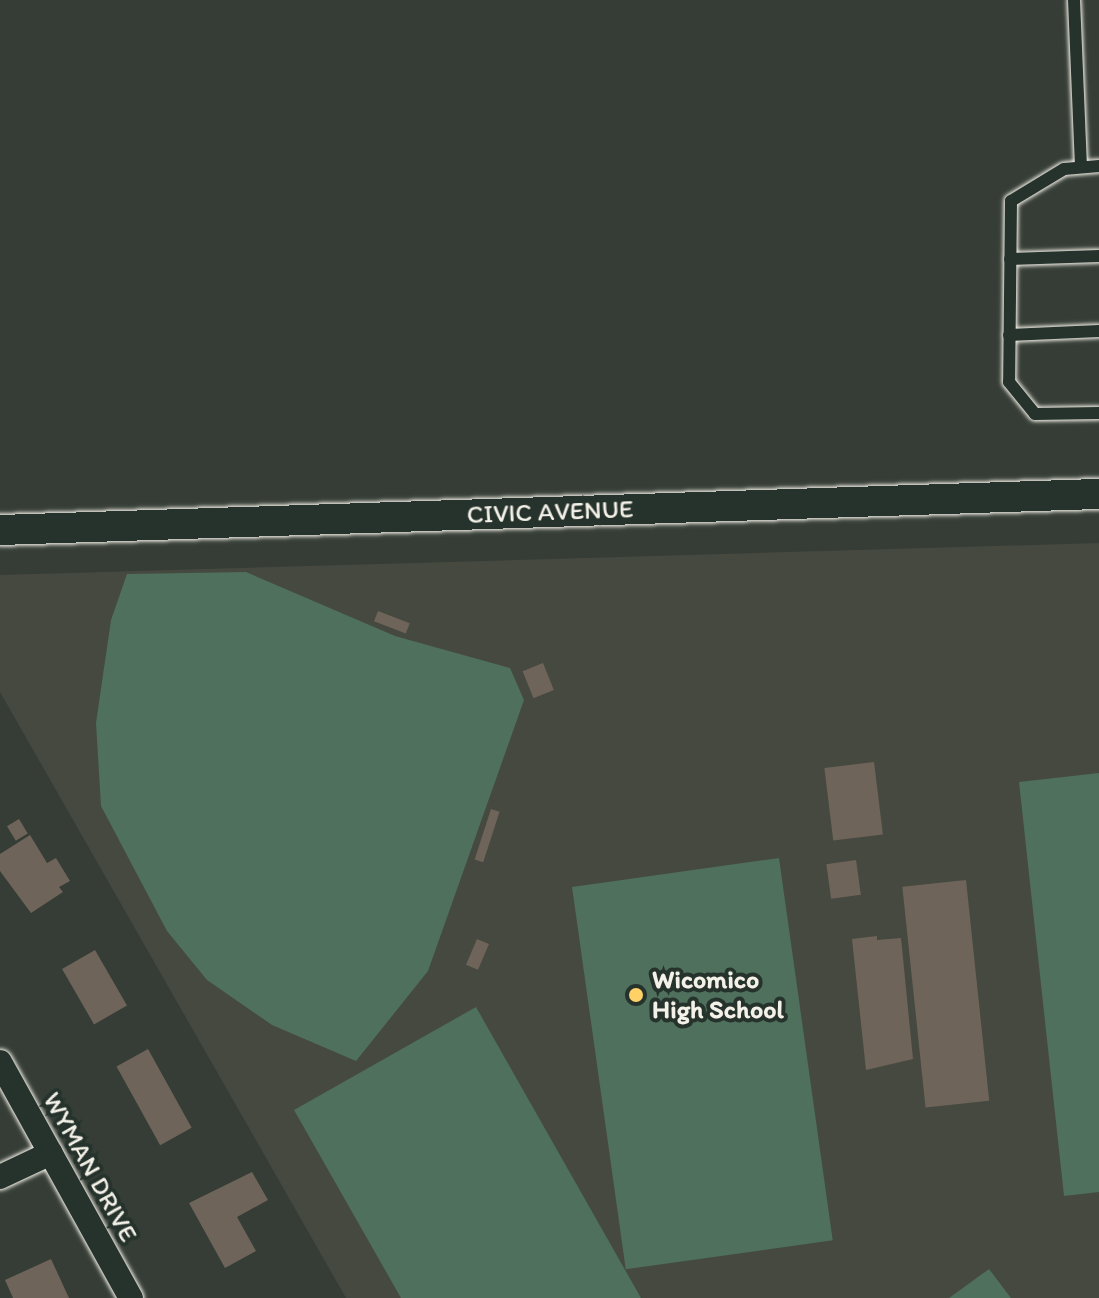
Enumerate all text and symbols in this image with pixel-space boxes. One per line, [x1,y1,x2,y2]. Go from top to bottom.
street label: CIVIC AVENUE [467,494,633,530]
place label: Wicomico High School [652,964,783,1026]
marker: Wicomico High School [627,986,645,1004]
street label: WYMAN DRIVE [35,1085,145,1249]

